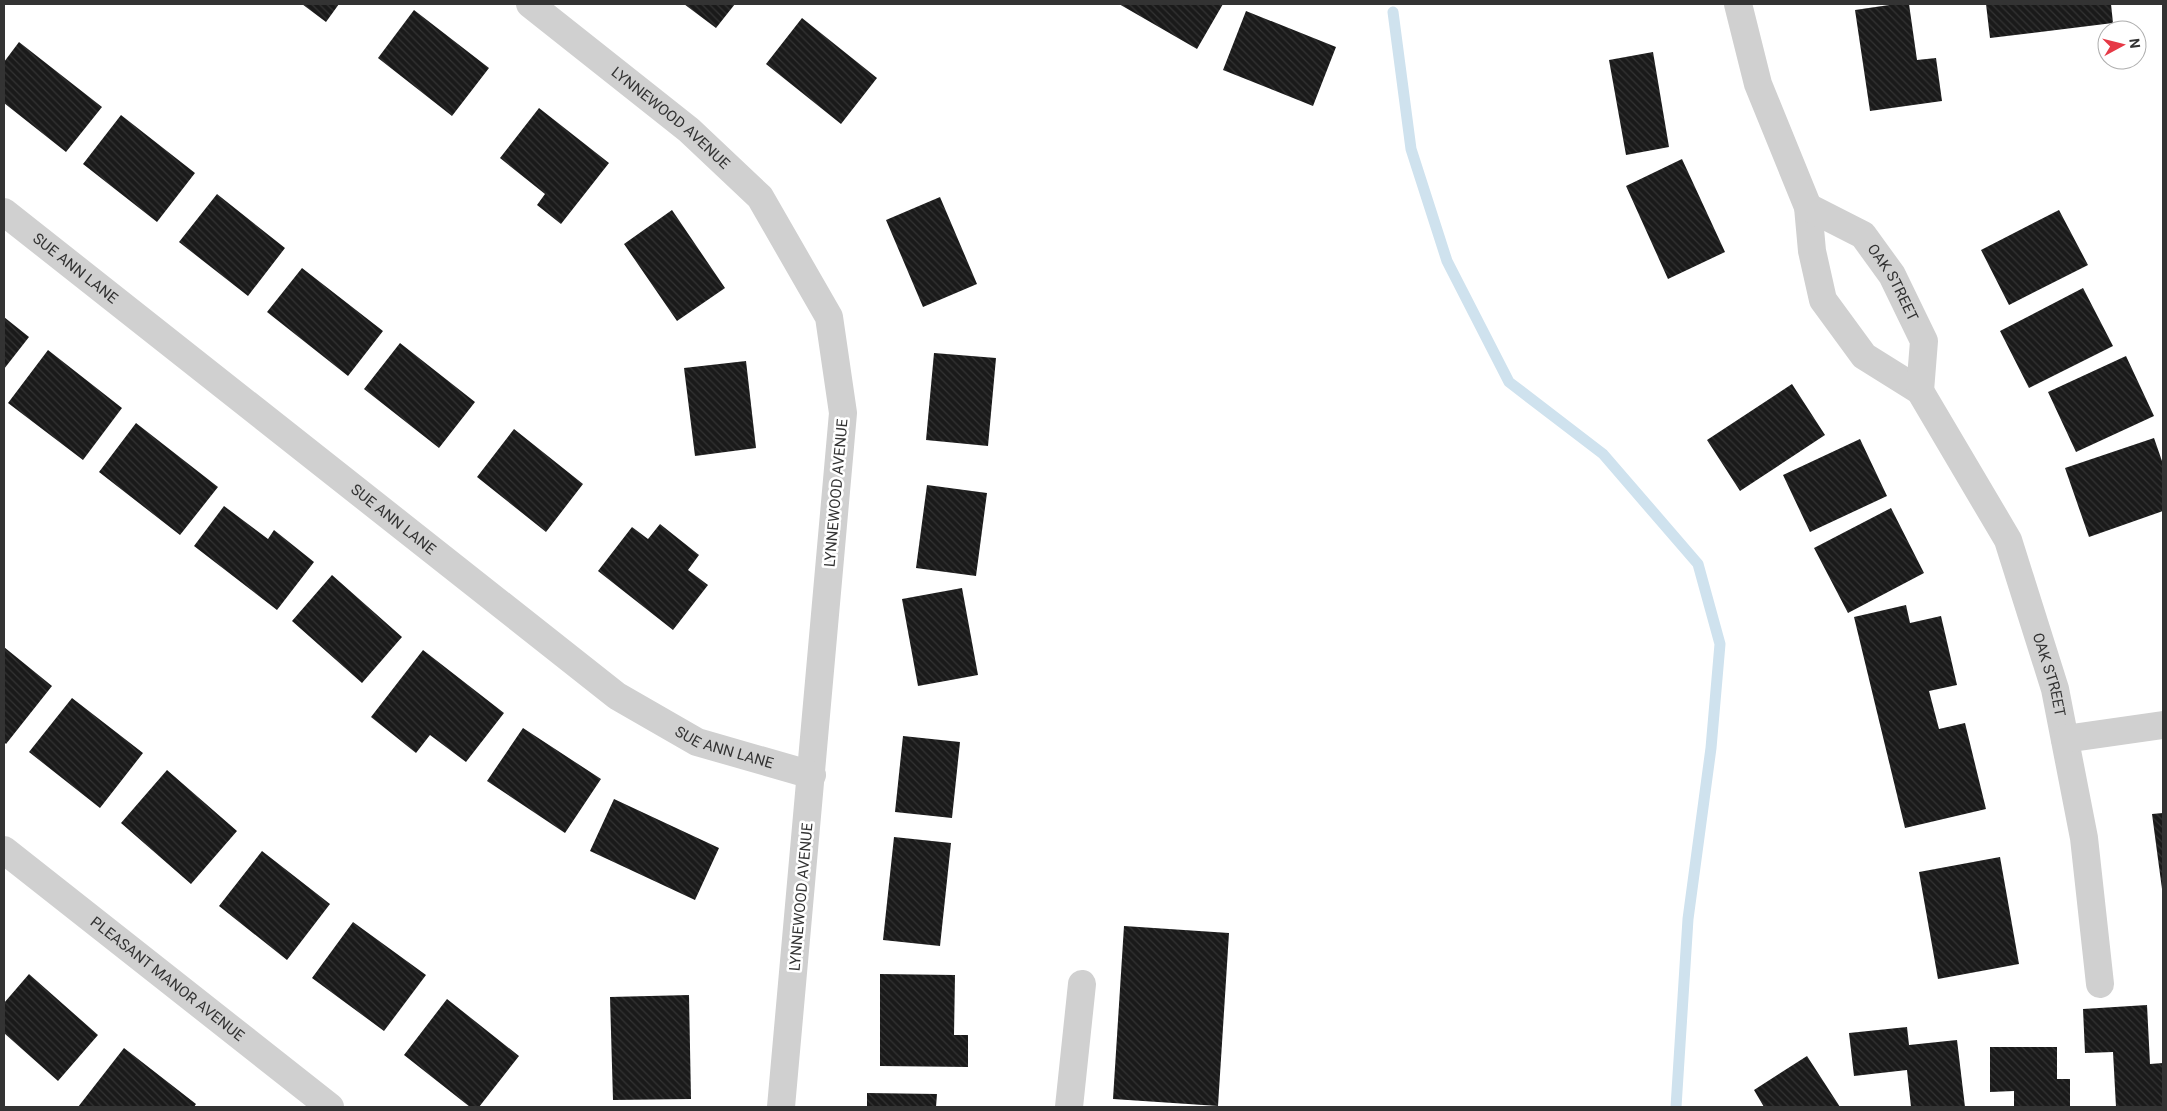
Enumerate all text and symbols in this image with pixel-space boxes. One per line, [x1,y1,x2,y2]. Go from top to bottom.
north arrow [2097,20,2147,70]
text: N [2126,38,2143,49]
street label: LYNNEWOOD AVENUE [608,63,734,173]
street label: SUE ANN LANE [29,229,122,308]
street label: OAK STREET [1863,240,1922,324]
street label: LYNNEWOOD AVENUE [821,418,851,568]
street label: SUE ANN LANE [347,480,440,559]
street label: OAK STREET [2029,630,2069,718]
street label: SUE ANN LANE [672,722,776,773]
street label: LYNNEWOOD AVENUE [786,822,816,972]
street label: PLEASANT MANOR AVENUE [87,913,248,1045]

